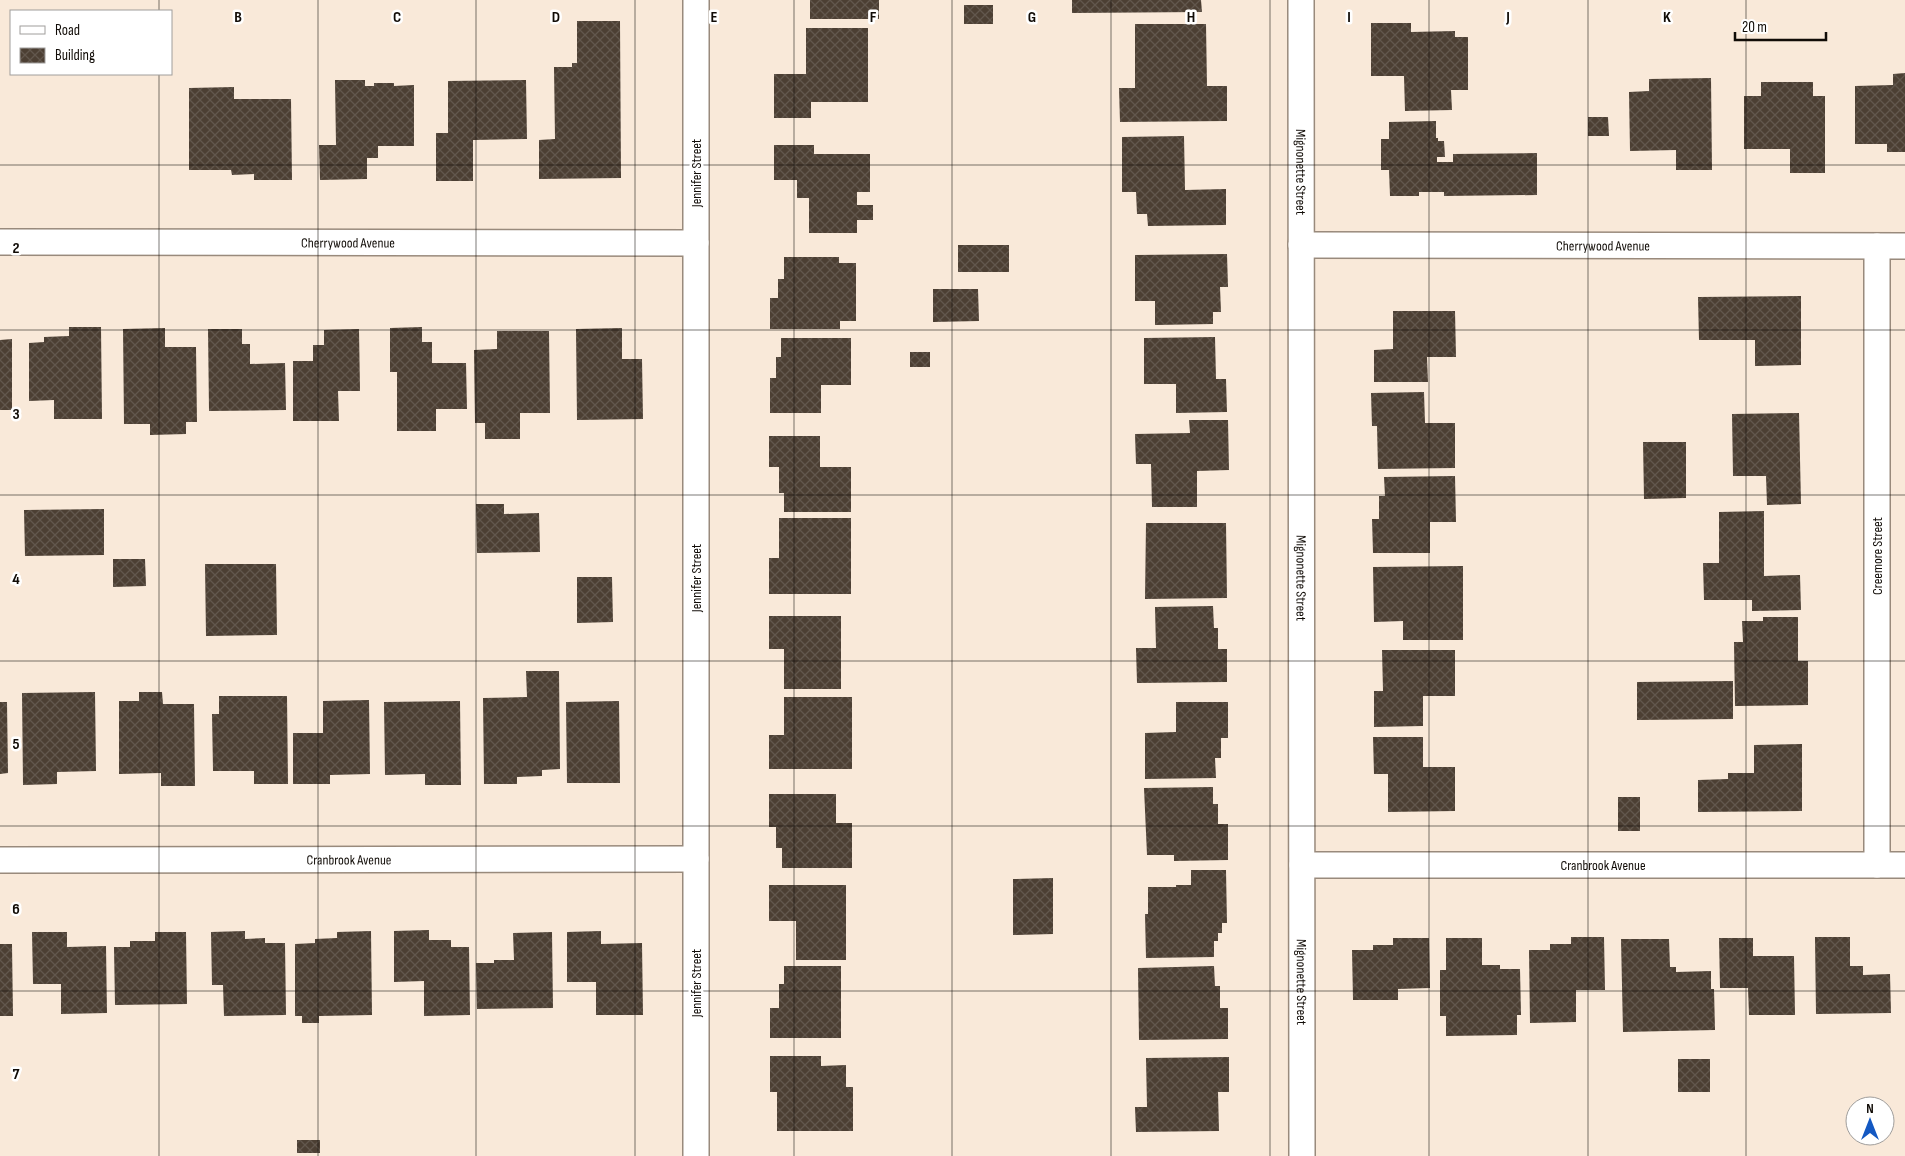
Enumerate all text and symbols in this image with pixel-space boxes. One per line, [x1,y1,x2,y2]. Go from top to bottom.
text: B [234,8,242,27]
text: C [393,8,401,27]
text: D [552,8,560,27]
text: E [711,8,718,27]
text: F [870,8,877,27]
text: G [1028,8,1036,27]
text: H [1187,8,1195,27]
text: I [1347,8,1351,27]
text: J [1505,8,1510,27]
text: K [1663,8,1671,27]
legend [10,10,172,75]
scale bar [1735,10,1826,42]
text: 20 m [1742,18,1767,37]
text: Road [55,21,80,40]
text: Building [55,46,95,65]
street label: Mignonette Street [1292,129,1309,215]
street label: Jennifer Street [688,139,705,208]
street label: Cherrywood Avenue [301,234,395,252]
street label: Cherrywood Avenue [1556,237,1650,255]
text: 2 [12,239,20,258]
text: 3 [12,405,20,424]
street label: Creemore Street [1869,517,1886,595]
street label: Mignonette Street [1292,535,1310,621]
street label: Jennifer Street [688,544,705,613]
text: 4 [12,570,20,589]
text: 5 [12,735,20,754]
street label: Cranbrook Avenue [306,851,392,869]
street label: Cranbrook Avenue [1560,857,1646,874]
text: 6 [12,900,20,919]
street label: Mignonette Street [1293,939,1310,1025]
street label: Jennifer Street [688,949,705,1018]
text: 7 [13,1065,20,1084]
north arrow [1845,1096,1895,1146]
text: N [1866,1100,1874,1117]

